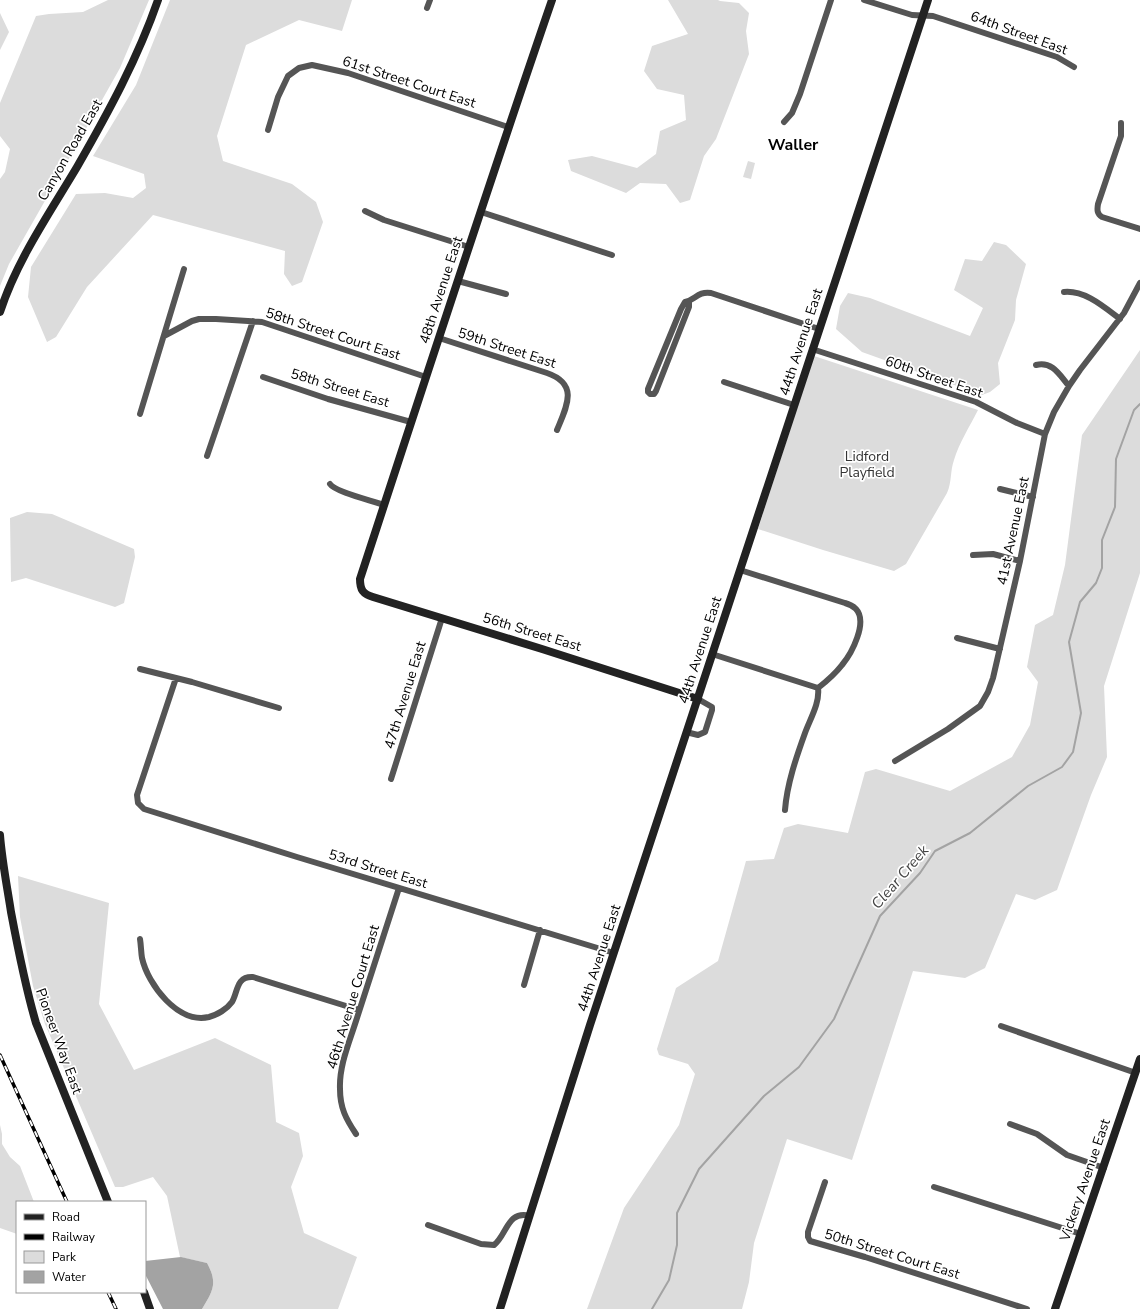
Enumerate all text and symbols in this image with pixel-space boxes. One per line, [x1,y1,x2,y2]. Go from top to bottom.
street label: 64th Street East [968,7,1070,59]
street label: 61st Street Court East [340,51,478,113]
street label: Canyon Road East [33,96,107,204]
district label: Waller [768,134,819,156]
street label: 48th Avenue East [415,234,467,346]
street label: 44th Avenue East [775,286,827,398]
street label: 58th Street Court East [263,303,403,365]
street label: 59th Street East [456,323,559,373]
street label: 60th Street East [883,351,985,403]
street label: 58th Street East [288,364,392,412]
park label: Lidford Playfield [839,447,895,482]
street label: 41st Avenue East [992,475,1034,587]
street label: 44th Avenue East [674,594,726,706]
street label: 56th Street East [480,608,584,656]
street label: 47th Avenue East [380,639,430,751]
water label: Clear Creek [867,840,934,913]
street label: 53rd Street East [326,845,430,893]
street label: 44th Avenue East [573,902,625,1014]
street label: 46th Avenue Court East [322,922,384,1071]
street label: Pioneer Way East [31,986,87,1097]
street label: Vickery Avenue East [1055,1116,1115,1245]
legend [16,1201,146,1293]
text: Road [52,1209,80,1225]
street label: 50th Street Court East [822,1224,962,1284]
text: Railway [52,1229,96,1245]
text: Park [52,1249,77,1265]
text: Water [52,1269,86,1285]

